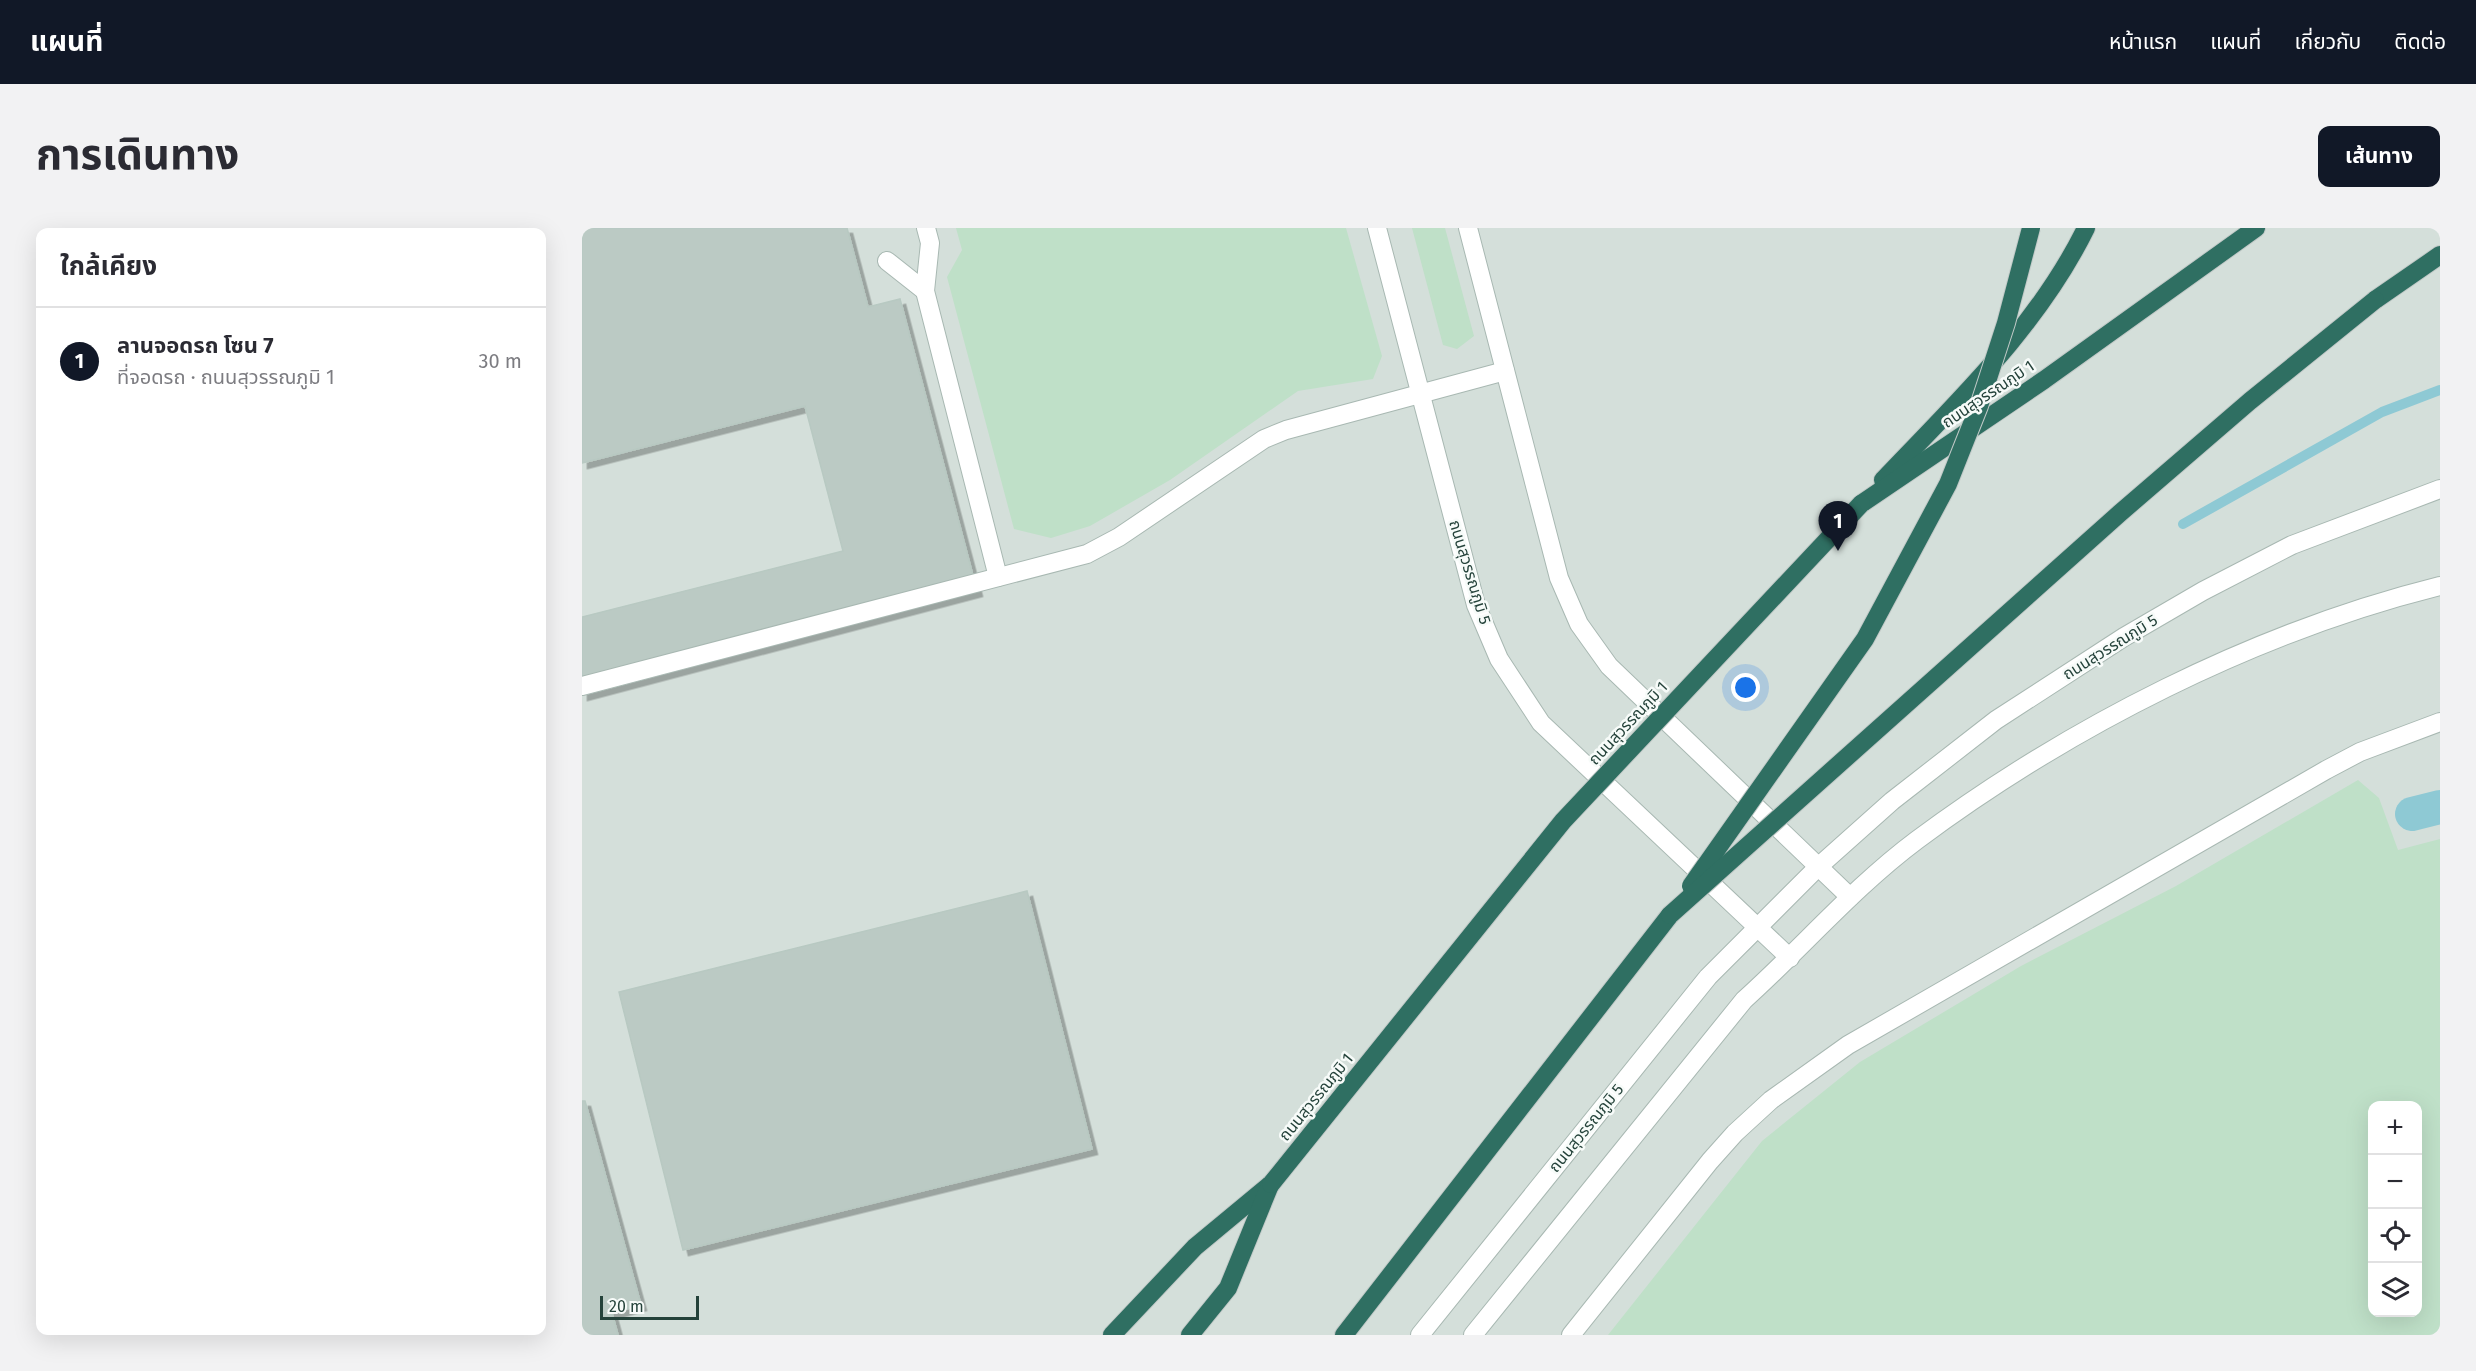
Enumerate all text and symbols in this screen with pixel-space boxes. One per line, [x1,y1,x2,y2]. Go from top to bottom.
text: แผนที่ [30,25,103,58]
text: หน้าแรก [2109,29,2177,55]
text: แผนที่ [2210,29,2261,55]
text: เกี่ยวกับ [2294,29,2361,55]
text: ติดต่อ [2394,29,2446,55]
button: เส้นทาง [2318,126,2440,187]
text: การเดินทาง [36,130,239,180]
text: ใกล้เคียง [60,251,157,282]
text: ลานจอดรถ โซน 7 [117,332,274,359]
text: 1 [75,349,84,373]
text: 30 m [478,349,522,373]
street label: ถนนสุวรรณภูมิ 1 [1938,356,2038,432]
text: ที่จอดรถ · ถนนสุวรรณภูมิ 1 [117,365,335,389]
pin: 1 [1818,502,1858,551]
street label: ถนนสุวรรณภูมิ 5 [1445,517,1495,627]
street label: ถนนสุวรรณภูมิ 5 [2059,610,2161,684]
your location [1731,673,1760,702]
street label: ถนนสุวรรณภูมิ 1 [1585,677,1671,769]
street label: ถนนสุวรรณภูมิ 1 [1275,1049,1357,1145]
street label: ถนนสุวรรณภูมิ 5 [1545,1080,1627,1176]
map controls [2368,1101,2422,1317]
button: + [2368,1101,2422,1155]
button: − [2368,1155,2422,1209]
button: locate [2368,1209,2422,1263]
button: layers [2368,1263,2422,1317]
scale bar [600,1293,699,1320]
text: 20 m [609,1297,644,1316]

